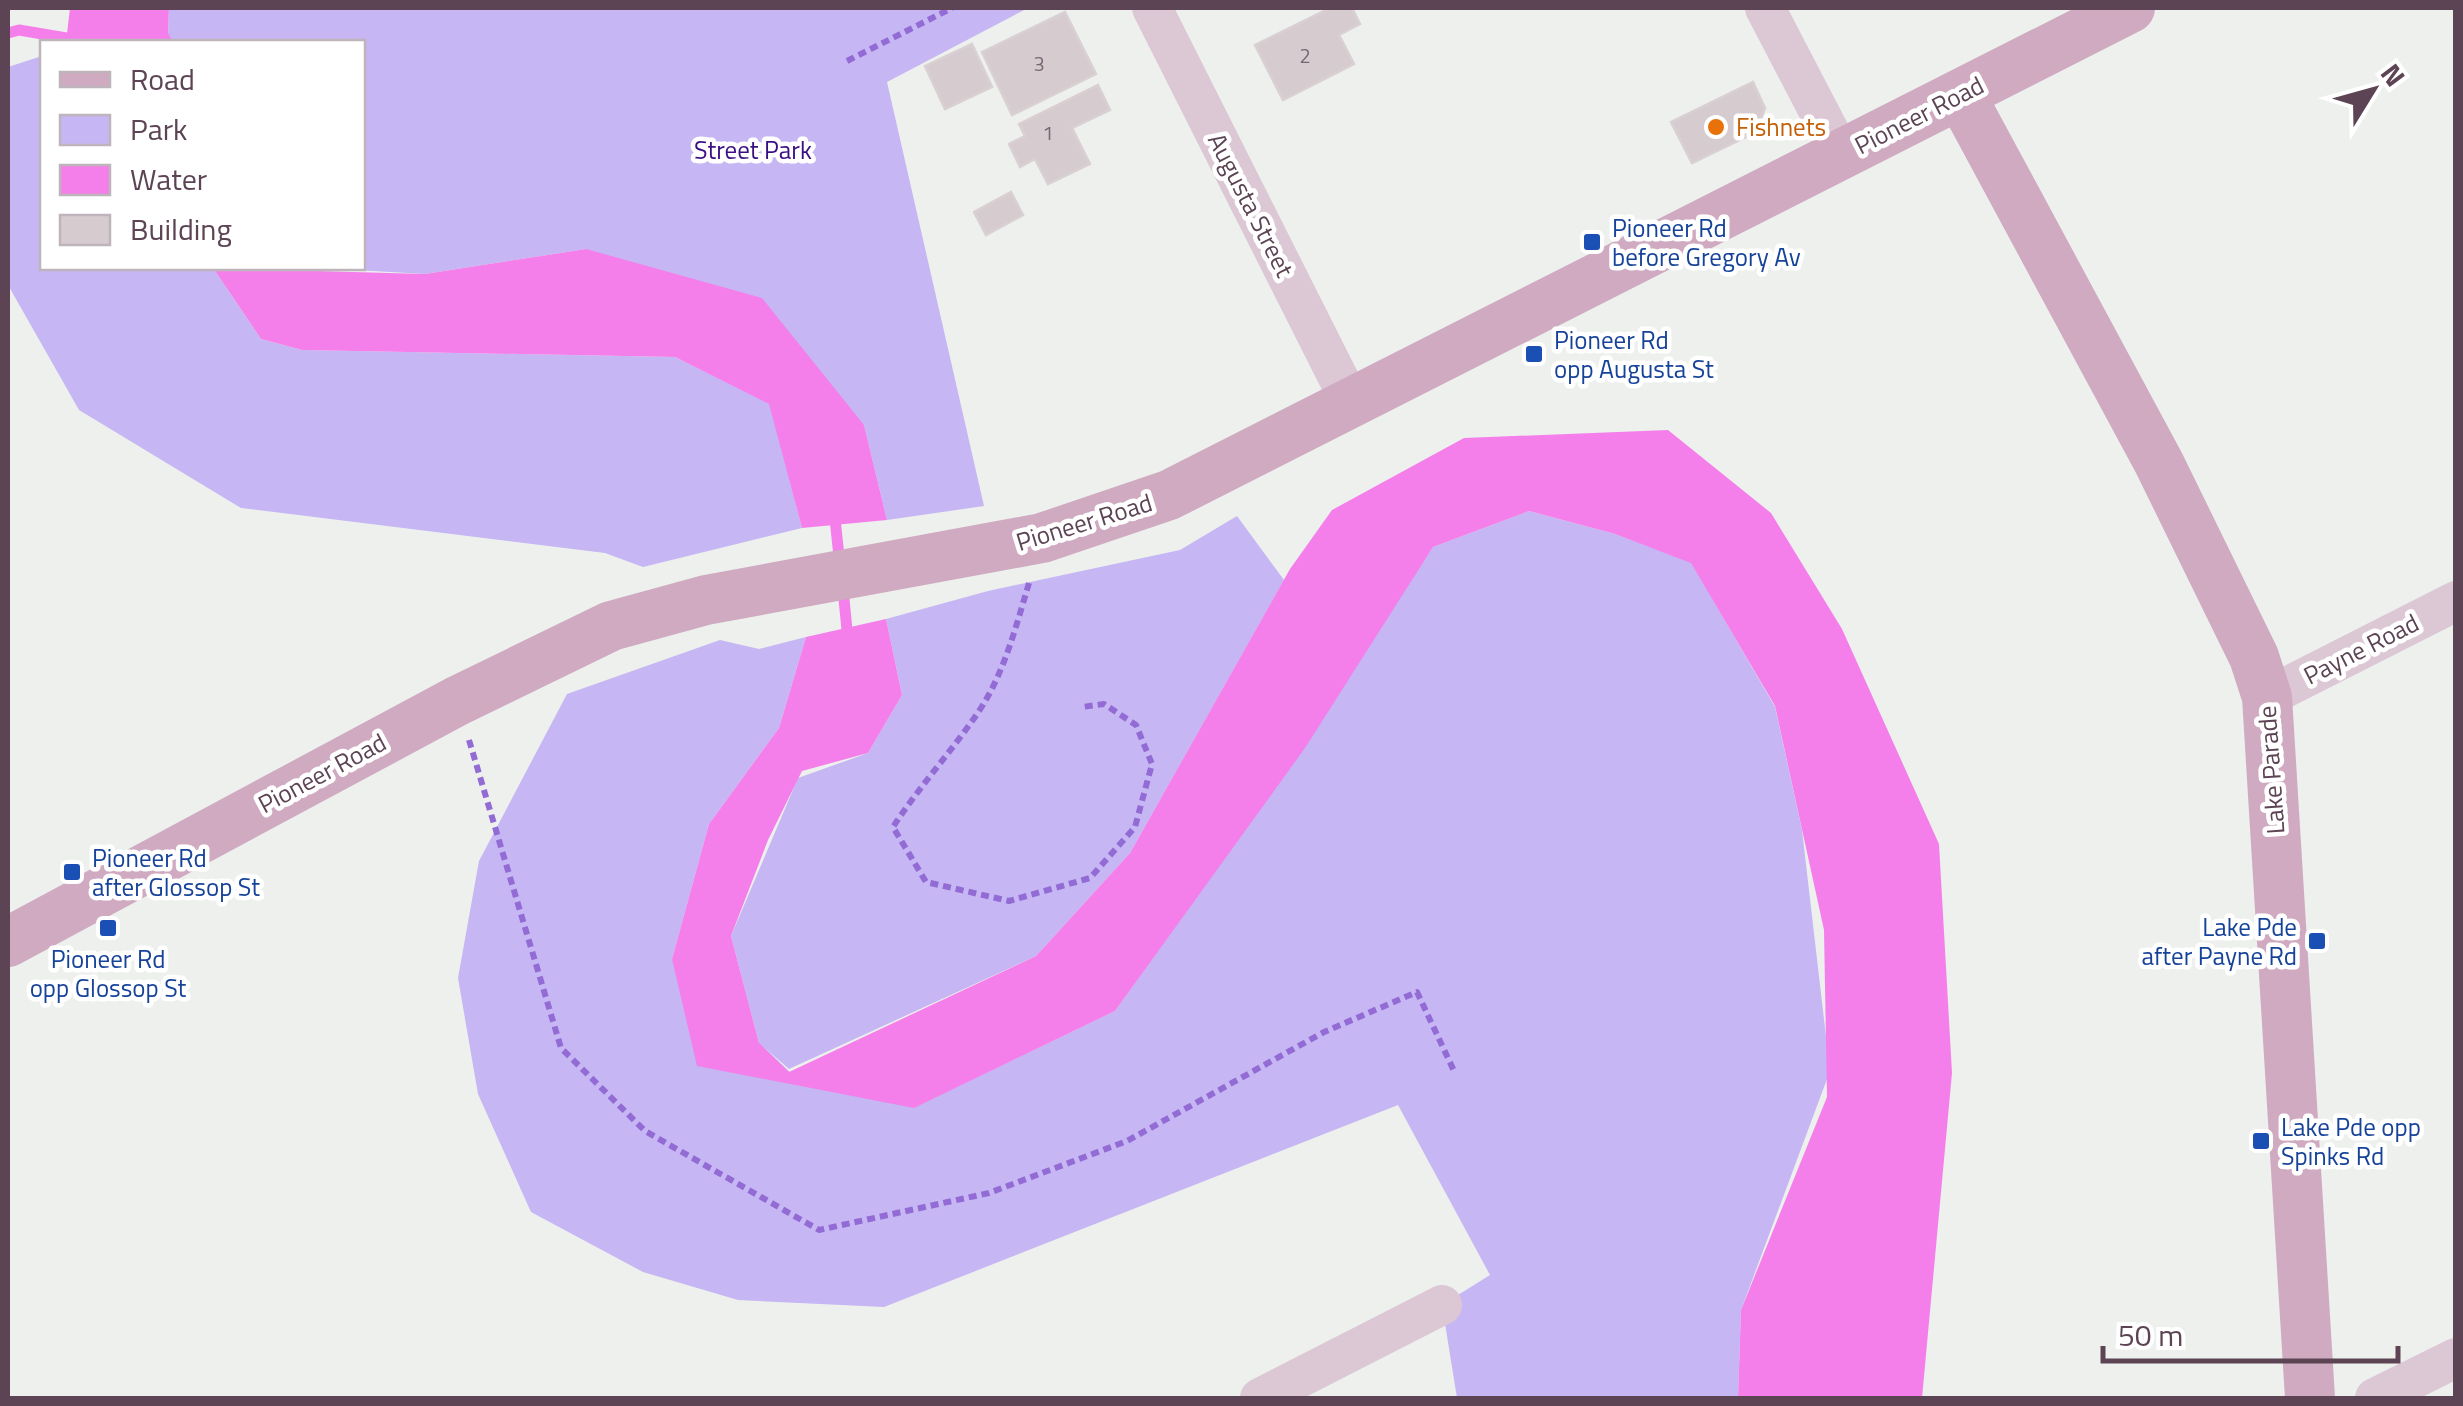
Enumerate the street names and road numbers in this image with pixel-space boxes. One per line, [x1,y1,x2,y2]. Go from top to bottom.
street label: Pioneer Road [1848,66,1990,164]
street label: Augusta Street [1198,126,1304,284]
street label: Pioneer Road [1011,483,1157,561]
street label: Payne Road [2297,604,2425,694]
street label: Lake Parade [2248,705,2294,835]
street label: Pioneer Road [251,723,393,823]

